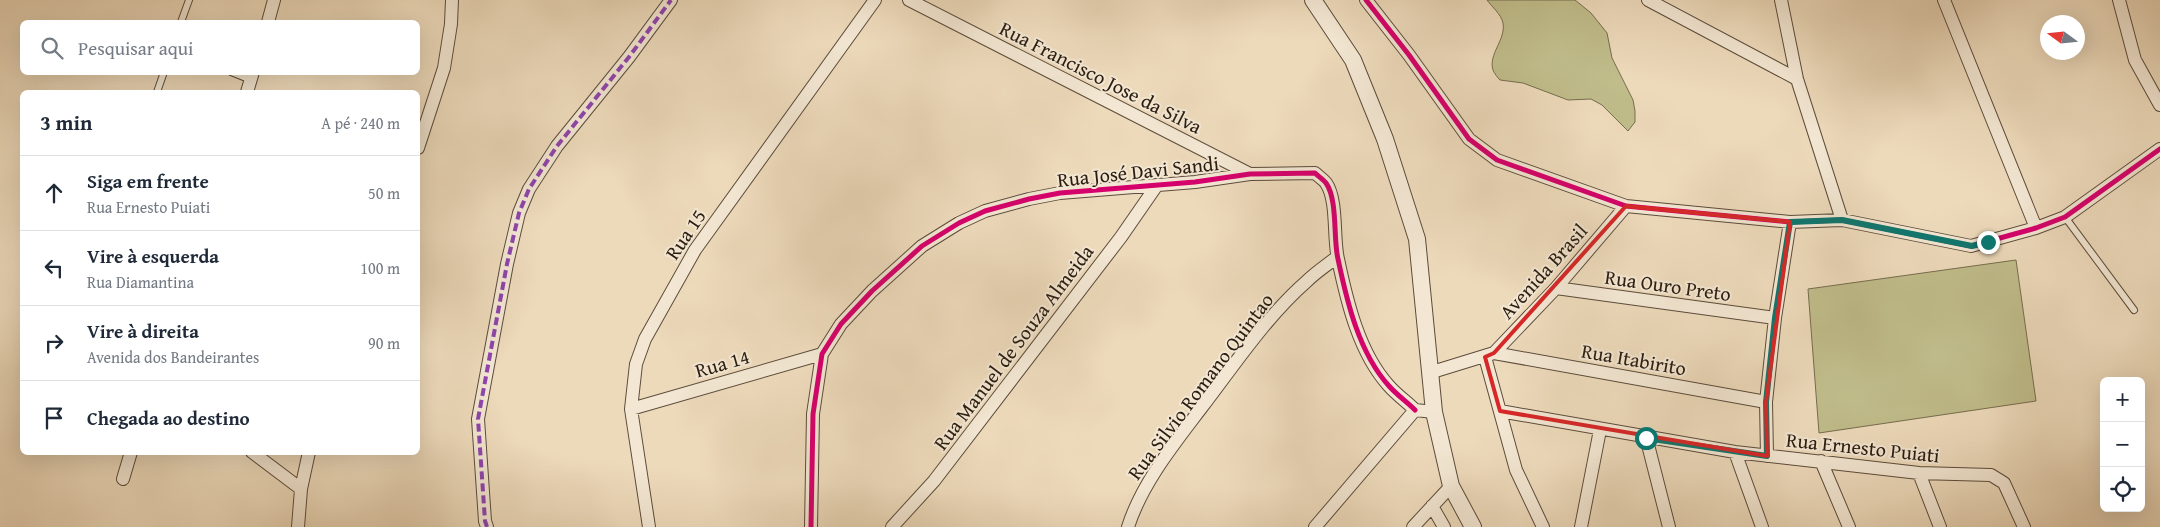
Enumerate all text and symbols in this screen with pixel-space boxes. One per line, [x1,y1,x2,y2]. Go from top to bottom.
street label: Rua Francisco Jose da Silva [995,13,1208,141]
north arrow [2040,15,2085,60]
search box [20,20,420,75]
icon: search [38,34,66,62]
text: Pesquisar aqui [78,34,193,62]
text: 3 min [40,107,92,138]
text: A pé · 240 m [321,111,400,135]
street label: Rua José Davi Sandi [1056,148,1221,194]
text: Siga em frente [87,167,209,195]
icon: ahead [40,179,68,207]
text: 50 m [368,181,400,205]
text: Rua Ernesto Puiati [87,195,210,219]
street label: Rua 15 [657,203,713,265]
street label: Avenida Brasil [1492,217,1594,325]
route end [1977,231,2000,254]
street label: Rua Manuel de Souza Almeida [926,238,1100,456]
text: Vire à esquerda [87,242,219,270]
icon: left [40,254,68,282]
text: 100 m [360,256,400,280]
street label: Rua Ouro Preto [1603,262,1733,308]
text: Rua Diamantina [87,270,194,294]
street label: Rua Silvio Romano Quintao [1120,287,1280,485]
text: Vire à direita [87,317,199,345]
icon: right [40,329,68,357]
text: 90 m [368,331,400,355]
street label: Rua Itabirito [1579,336,1689,382]
street label: Rua 14 [691,341,753,385]
text: Avenida dos Bandeirantes [87,345,259,369]
map controls [2100,377,2145,512]
button: + [2100,377,2145,422]
icon: arrive [40,404,68,432]
text: Chegada ao destino [87,404,250,432]
button: − [2100,422,2145,467]
street label: Rua Ernesto Puiati [1785,425,1942,470]
route start [1635,427,1658,450]
button: locate [2100,467,2145,512]

